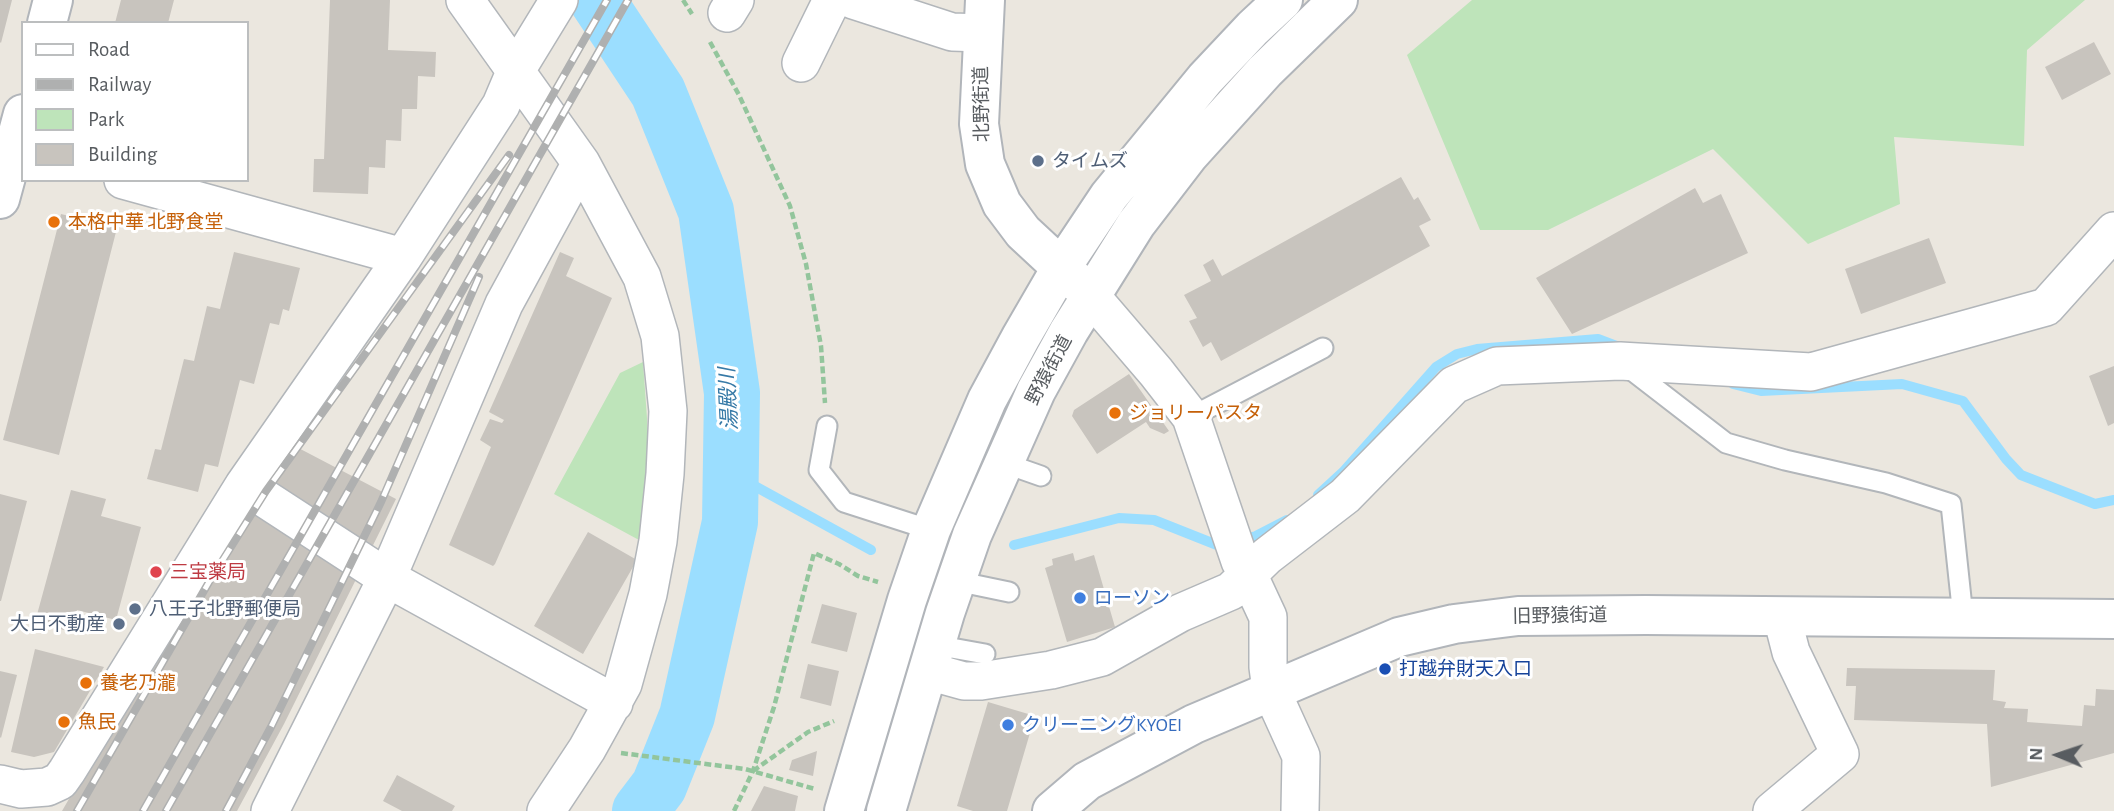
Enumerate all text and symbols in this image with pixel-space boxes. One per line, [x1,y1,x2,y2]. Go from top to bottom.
legend [21,21,248,182]
text: Road [88,39,130,60]
street label: 北野街道 [970,66,994,142]
text: Railway [88,74,151,95]
text: Park [88,109,124,130]
text: Building [88,144,157,165]
place label: タイムズ [1052,150,1128,172]
marker: タイムズ [1030,153,1046,169]
place label: 本格中華 北野食堂 [68,211,223,233]
marker: 本格中華 北野食堂 [46,214,62,230]
street label: 野猿街道 [1021,331,1077,409]
water label: 湯殿川 [715,367,743,431]
place label: ジョリーパスタ [1129,402,1262,424]
marker: ジョリーパスタ [1107,405,1123,421]
place label: 三宝薬局 [170,561,246,583]
marker: 三宝薬局 [148,564,164,580]
place label: ローソン [1094,587,1170,609]
marker: ローソン [1072,590,1088,606]
place label: 八王子北野郵便局 [149,598,301,620]
marker: 八王子北野郵便局 [127,601,143,617]
street label: 旧野猿街道 [1512,604,1608,628]
place label: 大日不動産 [10,613,105,635]
marker: 大日不動産 [111,616,127,632]
place label: 打越弁財天入口 [1399,658,1532,680]
marker: 打越弁財天入口 [1377,661,1393,677]
place label: 養老乃瀧 [100,672,176,694]
marker: 養老乃瀧 [78,675,94,691]
place label: 魚民 [78,711,116,733]
marker: 魚民 [56,714,72,730]
place label: クリーニングKYOEI [1022,714,1182,736]
marker: クリーニングKYOEI [1000,717,1016,733]
north arrow [2023,720,2093,790]
text: N [2027,747,2046,761]

